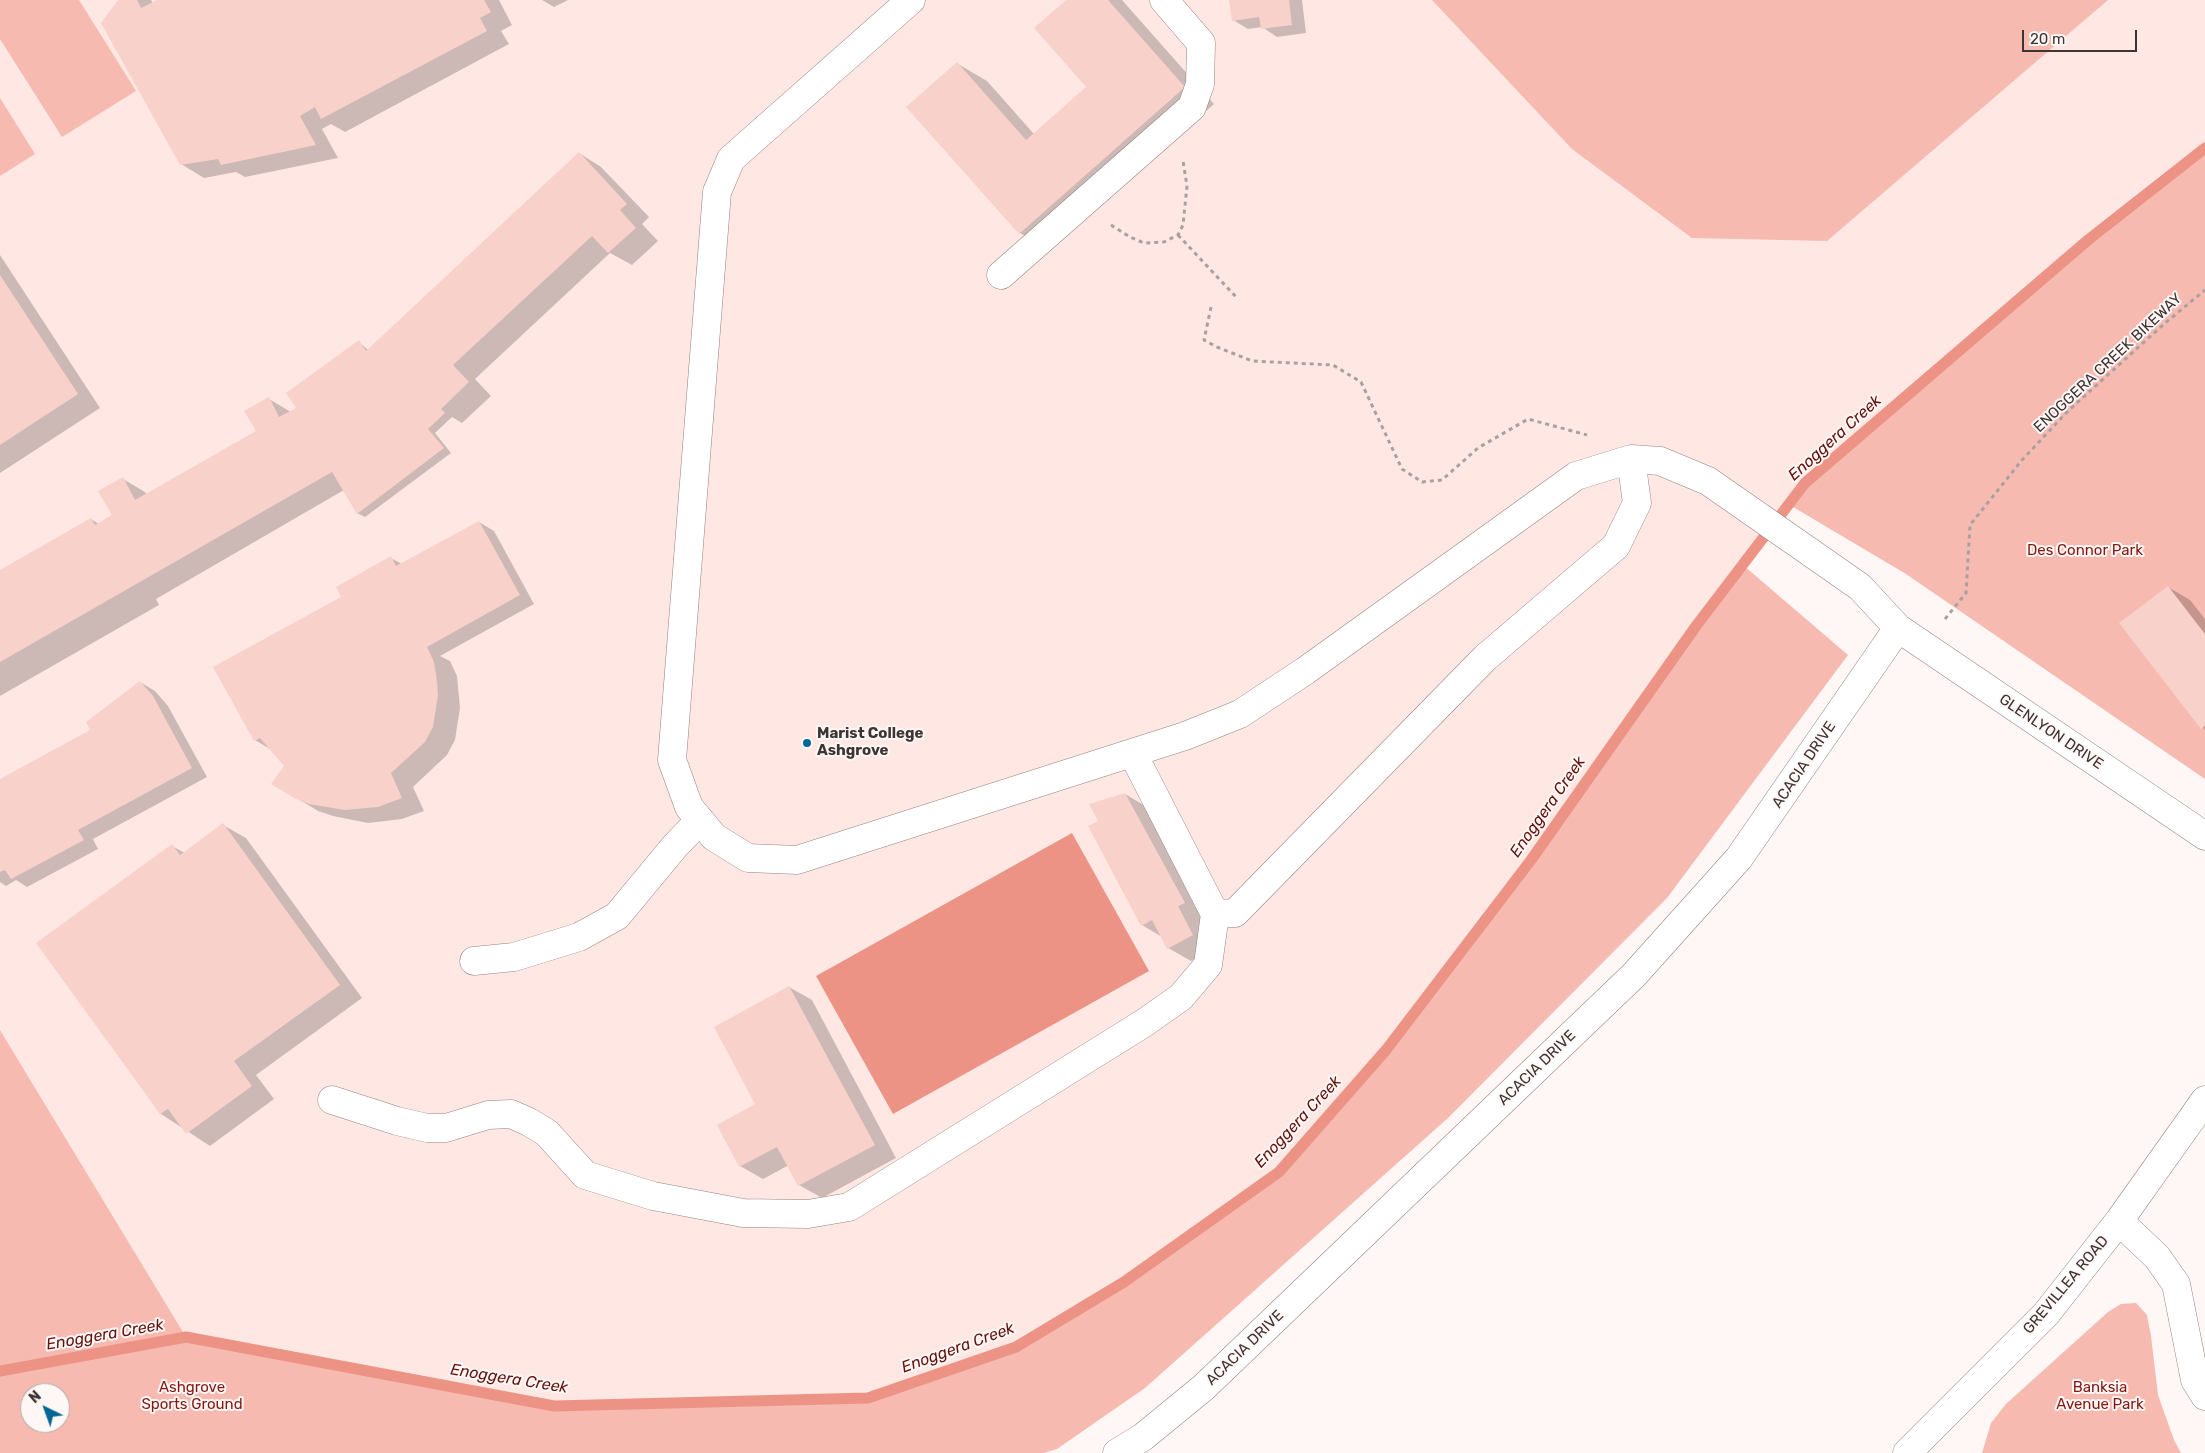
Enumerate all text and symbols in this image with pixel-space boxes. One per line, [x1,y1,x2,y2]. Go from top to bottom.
scale bar [2025,20,2140,52]
text: 20 m [2030,30,2065,48]
street label: ENOGGERA CREEK BIKEWAY [2030,290,2186,436]
water label: Enoggera Creek [1784,391,1886,485]
park label: Des Connor Park [2027,542,2143,560]
street label: GLENLYON DRIVE [1996,691,2106,773]
street label: ACACIA DRIVE [1768,718,1840,812]
place label: Marist College Ashgrove [817,725,923,760]
marker: Marist College Ashgrove [801,737,813,749]
water label: Enoggera Creek [1506,753,1590,861]
street label: ACACIA DRIVE [1495,1027,1579,1109]
water label: Enoggera Creek [1250,1072,1346,1172]
street label: GREVILLEA ROAD [2020,1232,2112,1338]
street label: ACACIA DRIVE [1203,1307,1287,1389]
water label: Enoggera Creek [45,1315,165,1355]
water label: Enoggera Creek [899,1319,1017,1377]
water label: Enoggera Creek [449,1360,569,1398]
park label: Ashgrove Sports Ground [141,1379,243,1414]
park label: Banksia Avenue Park [2056,1379,2144,1414]
north arrow [20,1383,70,1433]
text: N [26,1388,45,1407]

